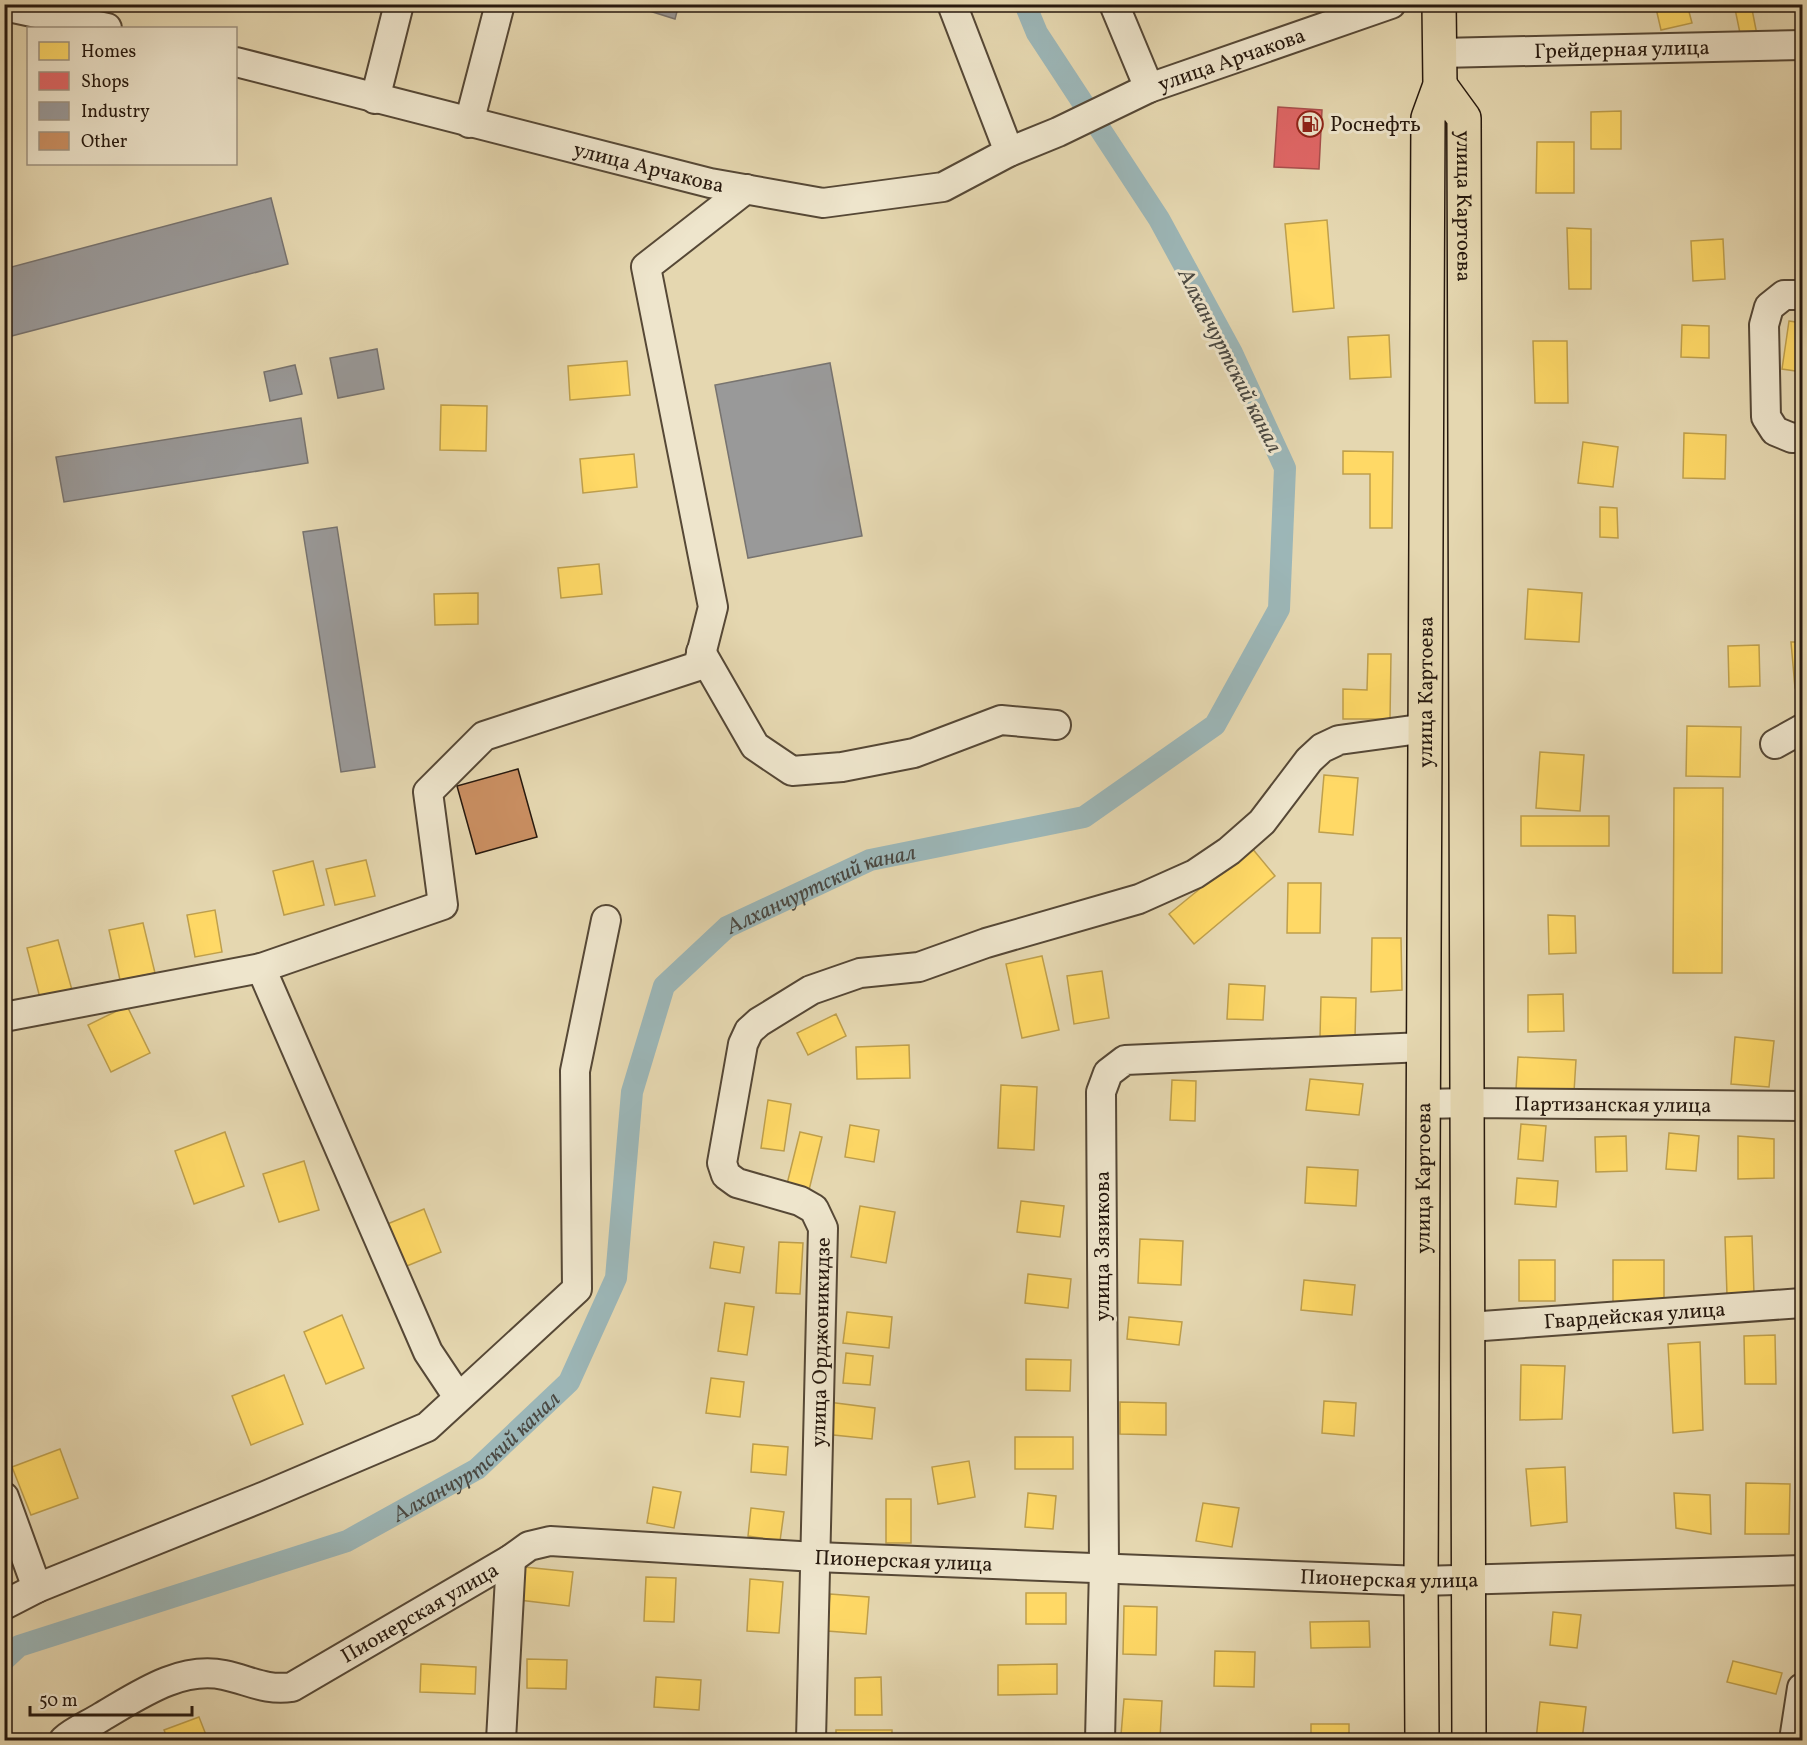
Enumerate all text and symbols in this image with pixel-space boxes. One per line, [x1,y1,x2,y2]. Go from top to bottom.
street label: улица Арчакова [1154,22,1310,100]
legend [27,27,237,165]
street label: Грейдерная улица [1534,34,1710,67]
text: Homes [81,40,136,65]
text: Shops [81,70,129,95]
text: Industry [81,100,150,125]
fuel station icon: Роснефть [1295,109,1325,139]
place label: Роснефть [1330,111,1421,140]
text: Other [81,130,128,155]
street label: улица Картоева [1448,130,1478,282]
street label: улица Арчакова [570,136,726,201]
water label: Алханчуртский канал [1168,263,1289,459]
street label: улица Картоева [1412,616,1442,768]
water label: Алханчуртский канал [721,838,919,944]
street label: Партизанская улица [1514,1090,1712,1121]
street label: улица Картоева [1410,1102,1439,1254]
street label: улица Зязикова [1089,1171,1118,1321]
street label: улица Орджоникидзе [805,1237,839,1448]
street label: Гвардейская улица [1543,1296,1727,1338]
water label: Алханчуртский канал [386,1385,568,1531]
street label: Пионерская улица [814,1544,993,1580]
street label: Пионерская улица [336,1556,505,1671]
street label: Пионерская улица [1299,1563,1479,1597]
scale bar [30,1679,192,1717]
text: 50 m [39,1689,78,1714]

